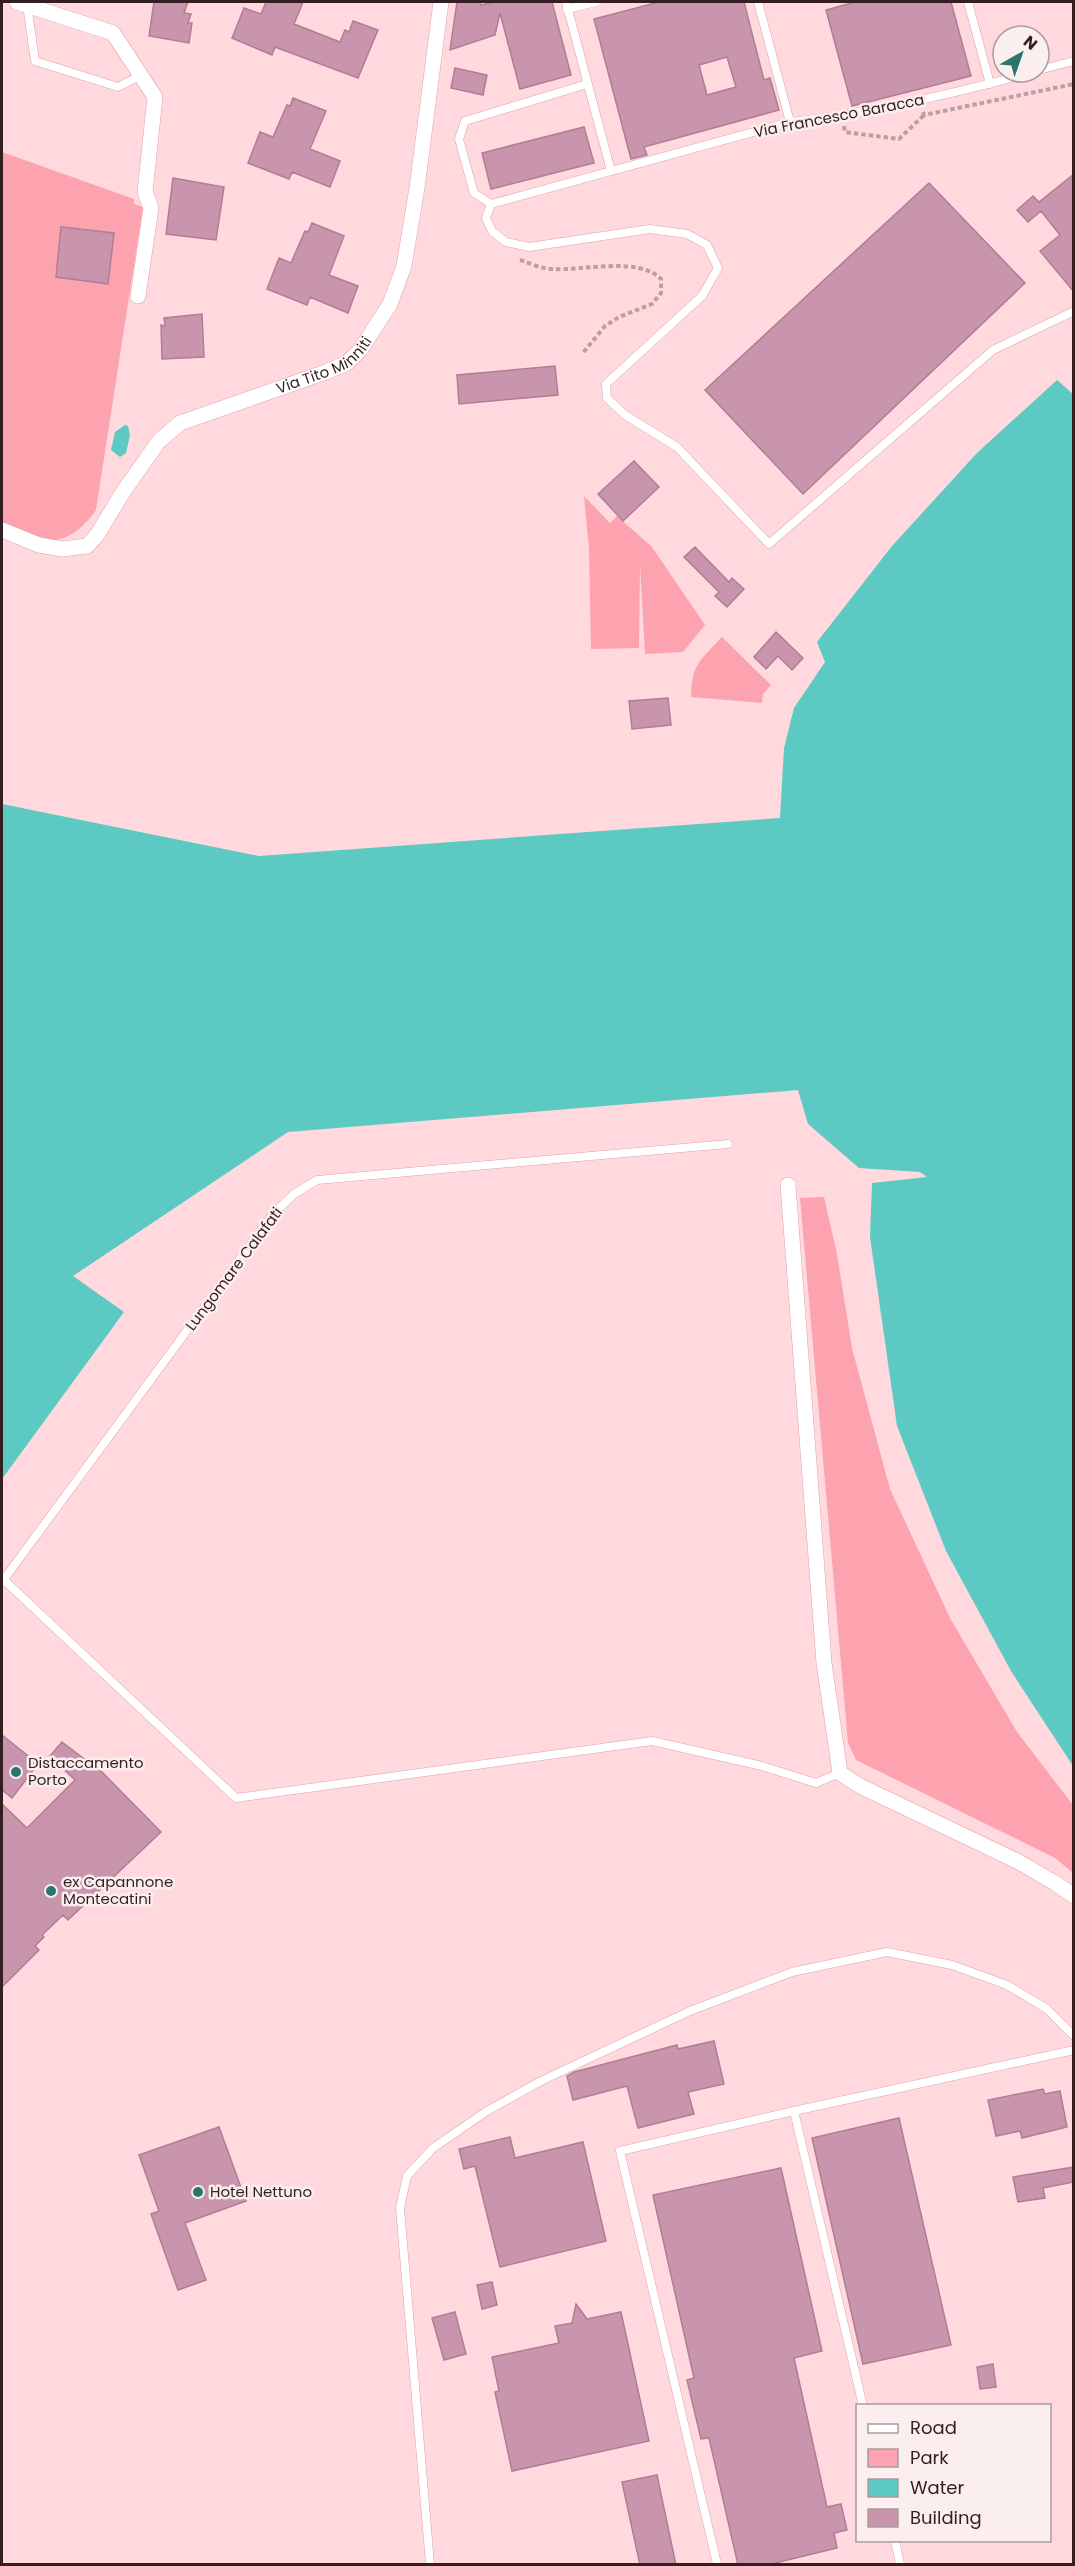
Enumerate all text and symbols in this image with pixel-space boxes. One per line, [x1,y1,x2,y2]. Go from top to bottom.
north arrow [991,24,1051,84]
text: N [1018,30,1042,56]
street label: Via Francesco Baracca [752,89,926,142]
street label: Via Tito Minniti [273,332,376,399]
street label: Lungomare Calafati [180,1203,287,1335]
place label: Distaccamento Porto [28,1752,144,1790]
marker: Distaccamento Porto [9,1765,23,1779]
place label: ex Capannone Montecatini [63,1871,173,1909]
marker: ex Capannone Montecatini [44,1884,58,1898]
place label: Hotel Nettuno [210,2181,312,2202]
marker: Hotel Nettuno [191,2185,205,2199]
legend [856,2404,1051,2542]
text: Road [910,2415,957,2440]
text: Park [910,2445,949,2470]
text: Water [910,2475,964,2500]
text: Building [910,2505,982,2530]

